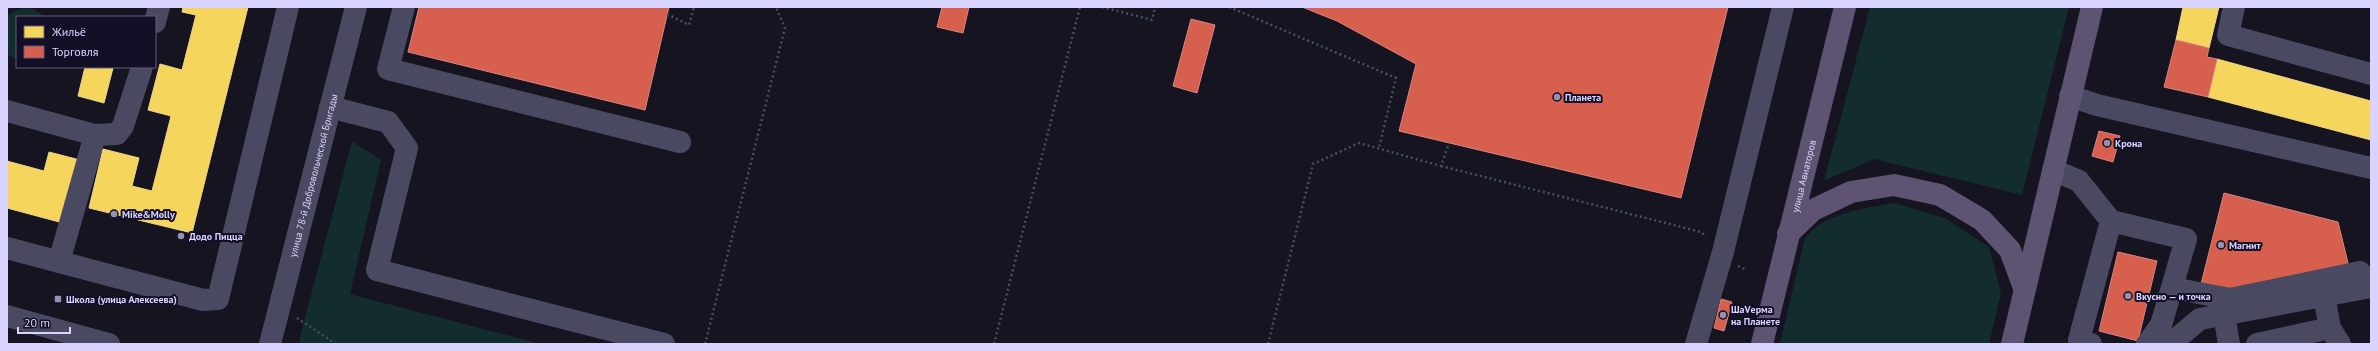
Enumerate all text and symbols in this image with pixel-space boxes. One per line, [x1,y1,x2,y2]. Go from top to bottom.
legend [16,16,156,68]
text: Жильё [51,24,86,39]
text: Торговля [52,44,98,59]
place label: Планета [1565,91,1601,104]
street label: улица 78-й Добровольческой Бригады [286,92,340,258]
marker: Планета [1552,92,1562,102]
place label: Крона [2115,137,2142,150]
street label: улица Авиаторов [1788,138,1819,214]
marker: Крона [2102,138,2112,148]
place label: Mike&Molly [122,208,175,221]
marker: Mike&Molly [109,209,119,219]
place label: Додо Пицца [189,230,243,243]
marker: Додо Пицца [176,231,186,241]
place label: Магнит [2229,239,2262,252]
marker: Магнит [2216,240,2226,250]
place label: Вкусно — и точка [2136,290,2211,303]
marker: Вкусно — и точка [2123,291,2133,301]
place label: Школа (улица Алексеева) [66,293,177,306]
marker: Школа (улица Алексеева) [53,294,63,304]
place label: ШаVерма на Планете [1731,303,1780,328]
scale bar [18,309,70,335]
marker: ШаVерма на Планете [1718,310,1728,320]
text: 20 m [24,315,50,330]

